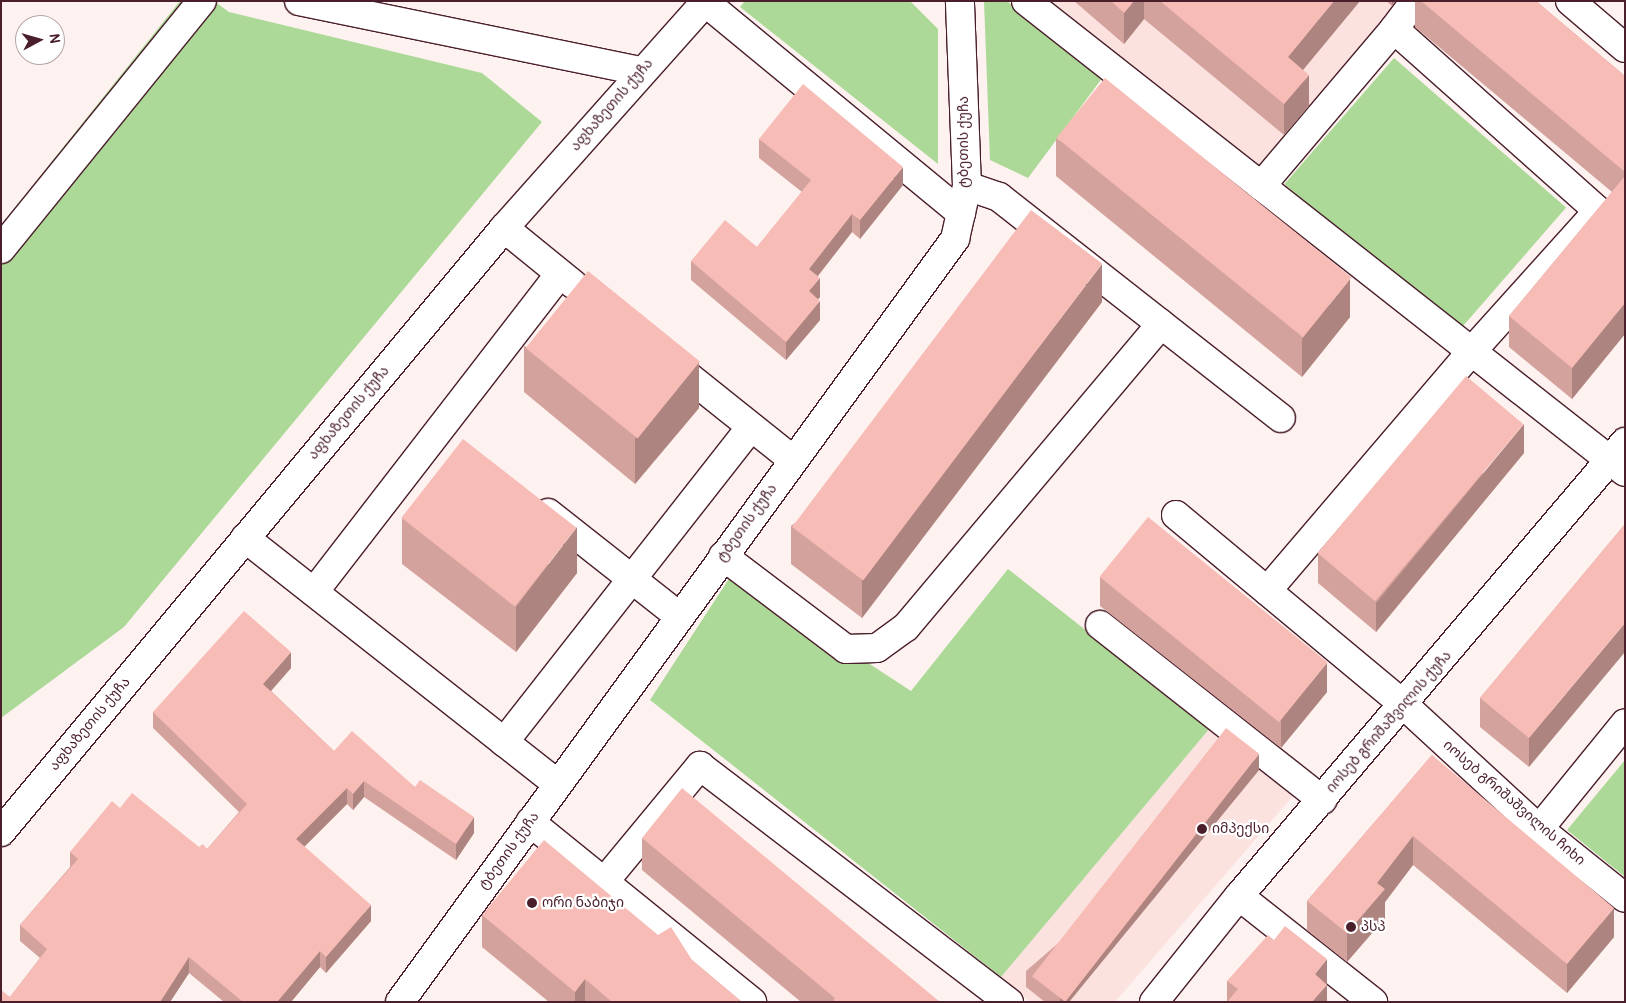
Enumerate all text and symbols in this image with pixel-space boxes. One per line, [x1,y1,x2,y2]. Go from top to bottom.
north arrow [15,15,65,65]
text: N [45,33,63,44]
street label: აფხაზეთის ქუჩა [567,55,657,155]
street label: ტბეთის ქუჩა [956,96,972,188]
street label: აფხაზეთის ქუჩა [305,363,393,463]
street label: ტბეთის ქუჩა [713,481,781,565]
street label: იოსებ გრიშაშვილის ქუჩა [1323,648,1455,796]
street label: აფხაზეთის ქუჩა [46,674,134,774]
street label: იოსებ გრიშაშვილის ჩიხი [1440,737,1588,869]
street label: ტბეთის ქუჩა [475,809,543,893]
place label: იმპექსი [1212,821,1269,837]
marker: იმპექსი [1196,823,1208,835]
place label: ორი ნაბიჯი [542,895,624,911]
marker: ორი ნაბიჯი [526,897,538,909]
place label: პსპ [1361,919,1386,935]
marker: პსპ [1345,921,1357,933]

